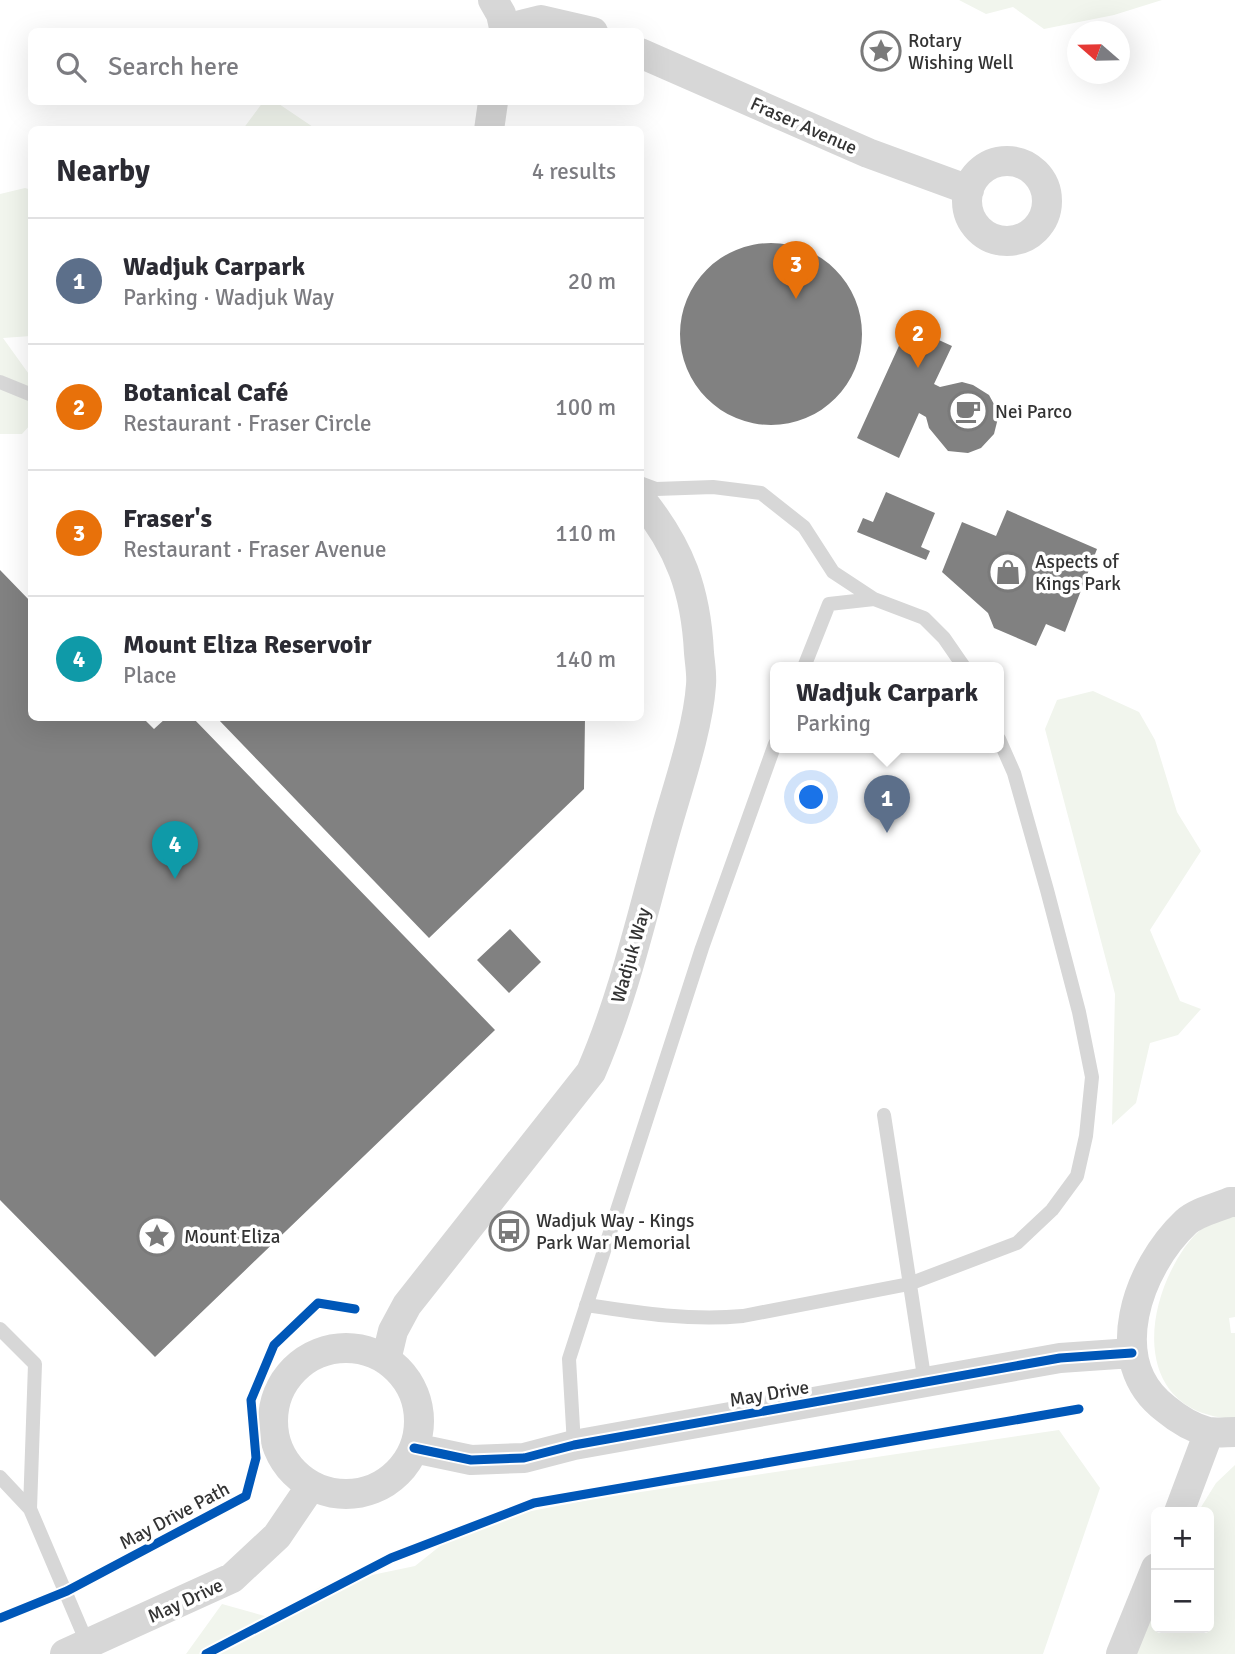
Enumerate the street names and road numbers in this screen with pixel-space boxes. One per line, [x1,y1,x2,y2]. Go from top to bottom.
street label: Fraser Avenue [746,92,861,160]
street label: Wadjuk Way [606,905,656,1006]
street label: May Drive [728,1375,811,1413]
street label: May Drive Path [115,1477,234,1555]
street label: May Drive [144,1573,227,1629]

